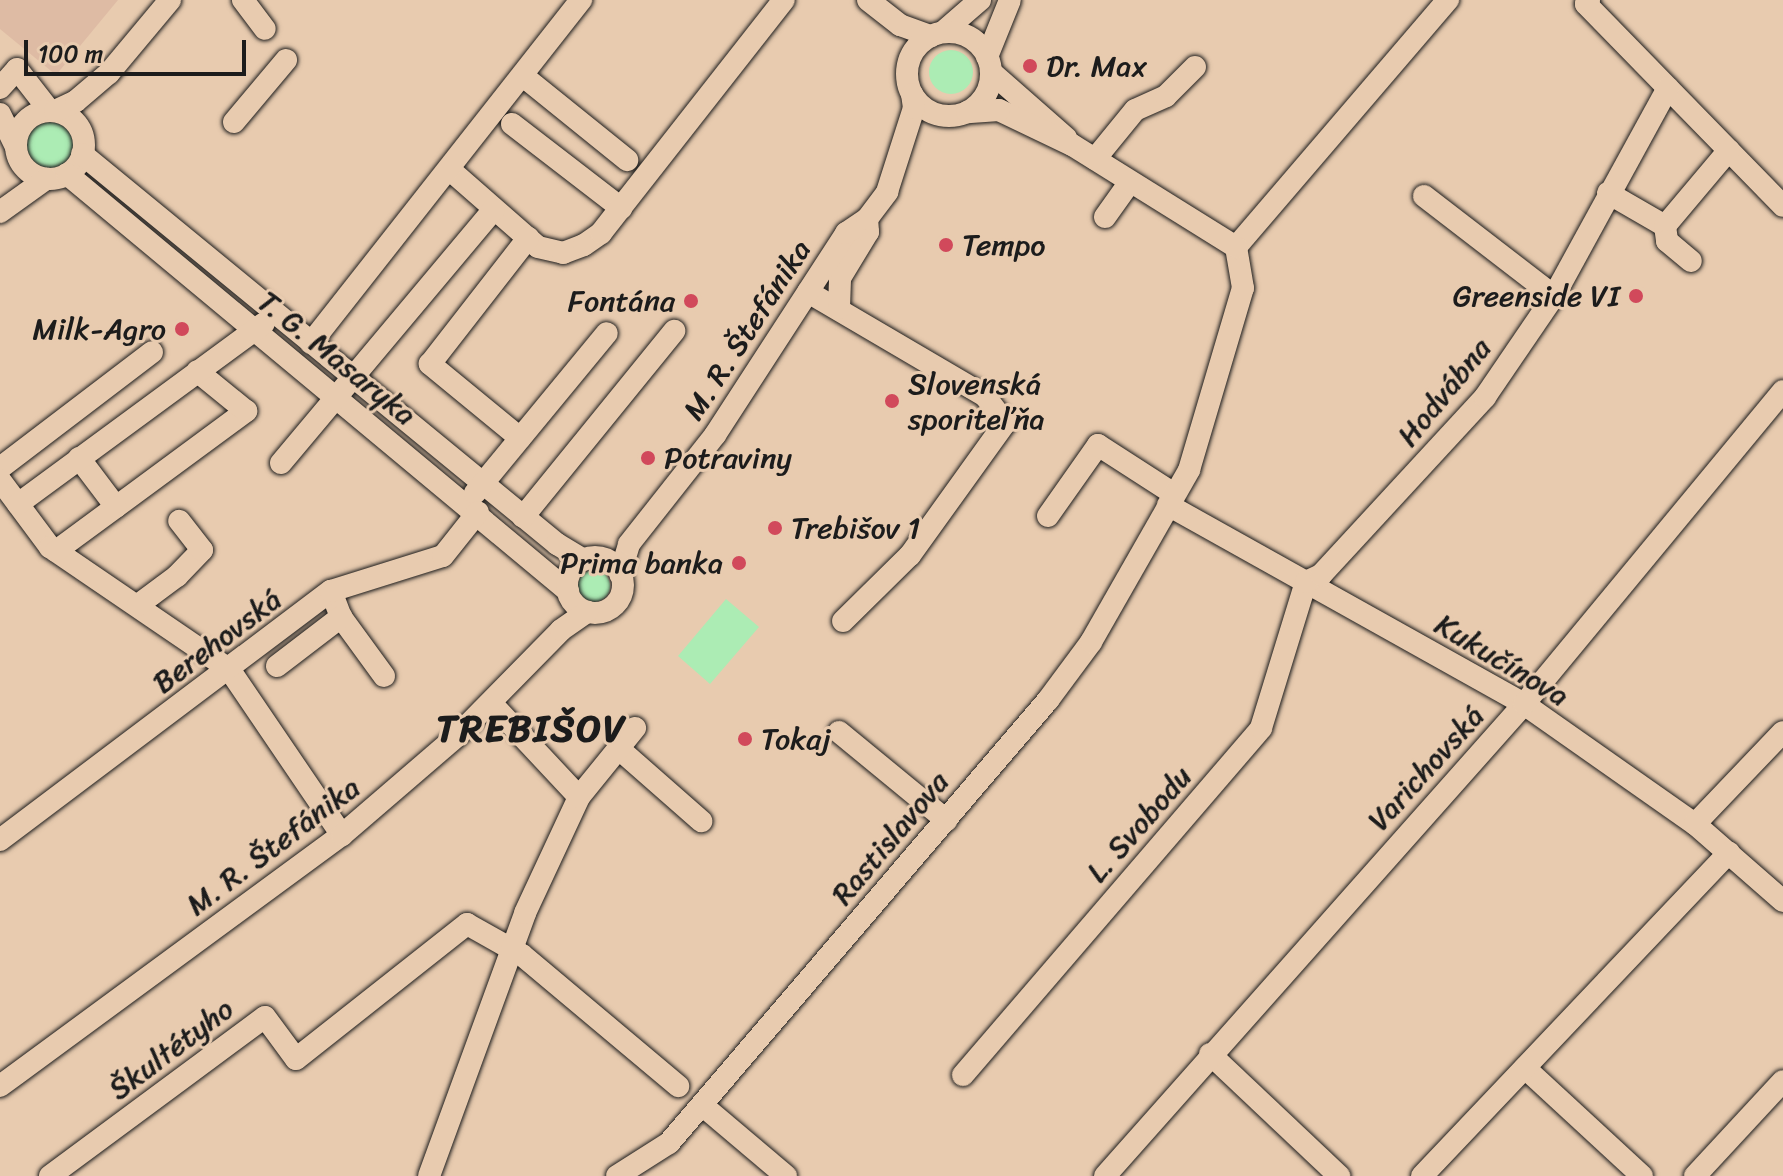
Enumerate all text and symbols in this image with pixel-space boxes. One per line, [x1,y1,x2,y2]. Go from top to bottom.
scale bar [28,24,250,74]
text: 100 m [38,33,103,75]
place label: Dr. Max [1046,48,1146,84]
marker: Dr. Max [1021,57,1039,75]
place label: Tempo [962,227,1046,263]
street label: M. R. Štefánika [675,233,819,427]
marker: Tempo [937,236,955,254]
place label: Greenside VI [1453,278,1620,314]
street label: T. G. Masaryka [251,283,423,433]
place label: Fontána [568,283,675,319]
marker: Greenside VI [1627,287,1645,305]
marker: Fontána [682,292,700,310]
place label: Milk-Agro [32,311,166,347]
marker: Milk-Agro [173,320,191,338]
street label: Hodvábna [1390,331,1498,453]
place label: Slovenská sporiteľňa [908,366,1045,436]
marker: Slovenská sporiteľňa [883,392,901,410]
place label: Potraviny [664,440,792,476]
marker: Potraviny [639,449,657,467]
place label: Trebišov 1 [791,510,920,546]
marker: Trebišov 1 [766,519,784,537]
place label: Prima banka [560,545,723,581]
marker: Prima banka [730,554,748,572]
street label: Berehovská [146,581,288,701]
street label: Kukučínova [1429,606,1575,714]
street label: Varichovská [1361,698,1491,838]
district label: TREBIŠOV [438,706,626,752]
place label: Tokaj [761,721,831,757]
marker: Tokaj [736,730,754,748]
street label: L. Svobodu [1079,759,1199,889]
street label: Rastislavova [824,764,956,912]
street label: M. R. Štefánika [179,769,367,923]
street label: Škultétyho [102,991,240,1107]

